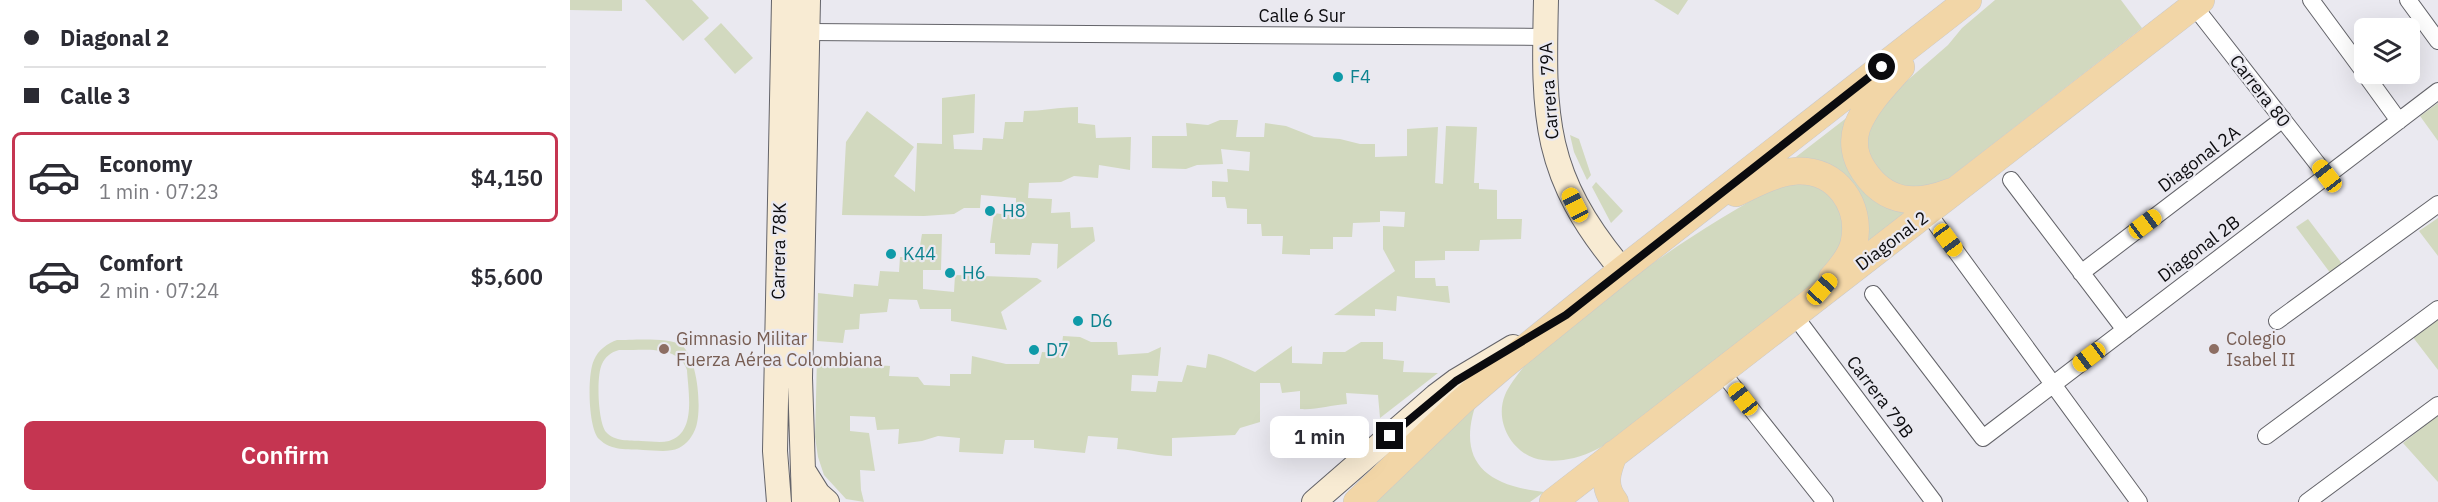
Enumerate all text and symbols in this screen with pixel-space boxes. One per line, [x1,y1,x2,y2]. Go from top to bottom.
street label: Calle 6 Sur [1259,4,1346,27]
map controls [2354,18,2420,84]
button: layers [2354,18,2420,84]
text: Diagonal 2 [60,23,169,52]
street label: Carrera 79A [1534,41,1563,140]
street label: Carrera 80 [2225,50,2296,132]
route start [1868,53,1895,80]
place label: F4 [1350,65,1371,88]
marker: F4 [1331,70,1345,84]
text: Calle 3 [60,81,131,110]
street label: Diagonal 2A [2153,120,2245,197]
text: Economy [99,149,193,178]
icon: car [27,150,81,204]
car [2309,156,2345,196]
text: $4,150 [470,163,543,192]
text: 1 min · 07:23 [99,178,219,205]
car [1559,185,1591,225]
place label: H8 [1002,199,1026,222]
street label: Carrera 78K [766,202,791,300]
marker: H8 [983,204,997,218]
street label: Diagonal 2 [1851,206,1933,275]
car [2125,206,2165,242]
street label: Diagonal 2B [2153,210,2244,287]
car [1930,220,1966,260]
place label: K44 [903,242,936,265]
marker: K44 [884,247,898,261]
text: Comfort [99,248,183,277]
icon: car [27,249,81,303]
place label: H6 [962,261,986,284]
text: $5,600 [470,262,543,291]
marker: H6 [943,266,957,280]
car [1803,270,1841,308]
text: 2 min · 07:24 [99,277,219,304]
place label: D6 [1090,309,1113,332]
marker: D6 [1071,314,1085,328]
place label: Gimnasio Militar Fuerza Aérea Colombiana [676,327,883,371]
place label: Colegio Isabel II [2226,327,2295,371]
place label: D7 [1046,338,1069,361]
car [2069,339,2109,375]
marker: Gimnasio Militar Fuerza Aérea Colombiana [657,342,671,356]
marker: Colegio Isabel II [2207,342,2221,356]
marker: D7 [1027,343,1041,357]
street label: Carrera 79B [1842,351,1919,443]
car [1725,379,1761,419]
callout: 1 min [1270,415,1369,457]
button: Confirm [24,421,546,490]
route end [1376,422,1403,449]
text: 1 min [1294,423,1345,450]

